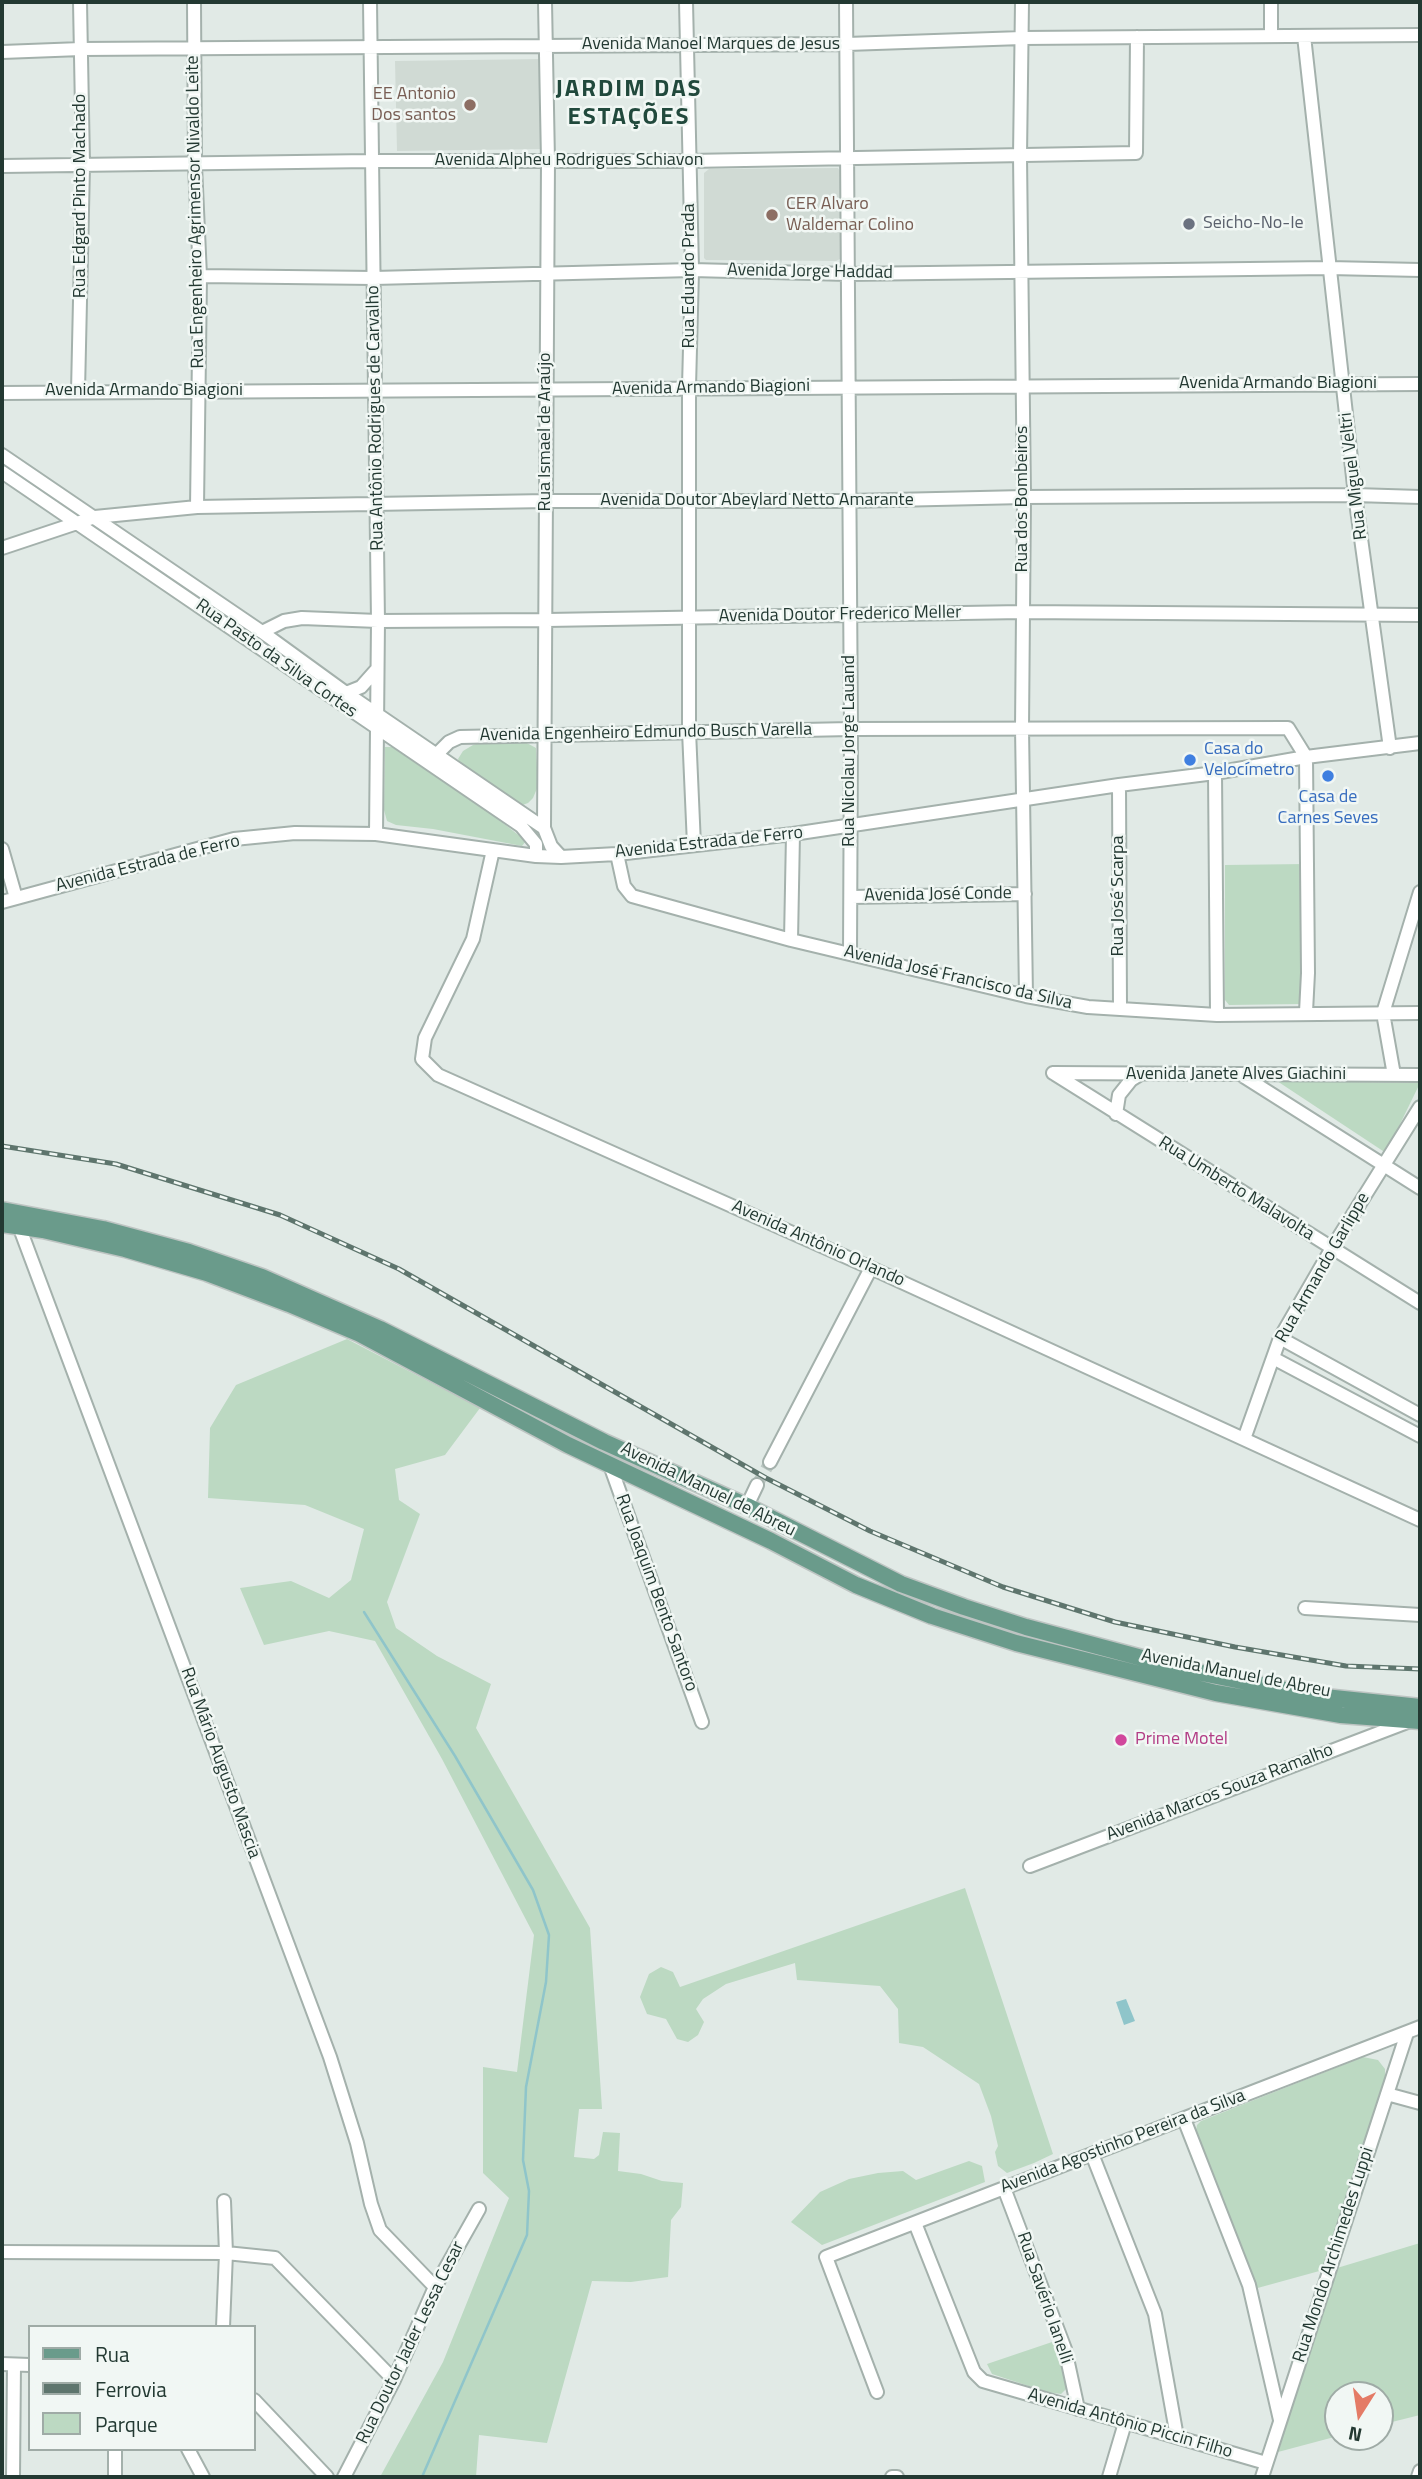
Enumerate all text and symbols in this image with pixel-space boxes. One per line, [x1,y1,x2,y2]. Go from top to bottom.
street label: Avenida Manoel Marques de Jesus [582,34,840,56]
street label: Rua Engenheiro Agrimensor Nivaldo Leite [182,55,210,369]
district label: JARDIM DAS ESTAÇÕES [557,76,701,132]
place label: EE Antonio Dos santos [371,84,456,126]
street label: Rua Edgard Pinto Machado [70,94,92,298]
marker: EE Antonio Dos santos [462,97,478,113]
street label: Avenida Alpheu Rodrigues Schiavon [435,150,703,172]
place label: CER Alvaro Waldemar Colino [786,194,914,236]
street label: Rua Eduardo Prada [679,204,701,348]
marker: CER Alvaro Waldemar Colino [764,207,780,223]
place label: Seicho-No-Ie [1203,213,1304,235]
marker: Seicho-No-Ie [1181,216,1197,232]
street label: Avenida Jorge Haddad [727,260,893,284]
street label: Rua Antônio Rodrigues de Carvalho [363,285,389,551]
street label: Rua Ismael de Araújo [535,352,557,512]
street label: Avenida Armando Biagioni [1179,373,1377,395]
street label: Avenida Armando Biagioni [612,375,810,401]
street label: Avenida Armando Biagioni [45,380,243,402]
street label: Rua Miguel Veltri [1335,411,1373,541]
street label: Rua dos Bombeiros [1012,426,1034,572]
street label: Avenida Doutor Abeylard Netto Amarante [600,490,914,512]
street label: Rua Pasto da Silva Cortes [191,595,361,723]
street label: Avenida Doutor Frederico Meller [718,602,962,628]
street label: Rua Nicolau Jorge Lauand [839,655,861,847]
street label: Avenida Engenheiro Edmundo Busch Varella [480,719,812,747]
place label: Casa do Velocímetro [1204,739,1294,782]
marker: Casa do Velocímetro [1182,752,1198,768]
marker: Casa de Carnes Seves [1320,768,1336,784]
place label: Casa de Carnes Seves [1278,787,1378,830]
street label: Avenida Estrada de Ferro [614,822,804,864]
street label: Avenida Estrada de Ferro [54,831,242,897]
street label: Rua José Scarpa [1108,836,1130,956]
street label: Avenida José Conde [864,883,1012,907]
street label: Avenida José Francisco da Silva [842,941,1074,1015]
street label: Avenida Janete Alves Giachini [1126,1064,1346,1086]
street label: Rua Umberto Malavolta [1154,1132,1318,1246]
street label: Rua Armando Garlippe [1271,1189,1375,1347]
street label: Avenida Antônio Orlando [728,1196,908,1292]
street label: Avenida Manuel de Abreu [617,1438,799,1542]
street label: Rua Joaquim Bento Santoro [610,1491,702,1695]
street label: Avenida Manuel de Abreu [1140,1645,1332,1703]
street label: Rua Mário Augusto Mascia [175,1664,265,1862]
place label: Prime Motel [1135,1729,1228,1751]
marker: Prime Motel [1113,1732,1129,1748]
street label: Avenida Marcos Souza Ramalho [1103,1740,1337,1846]
street label: Avenida Agostinho Pereira da Silva [997,2085,1249,2199]
street label: Rua Mondo Archimedes Luppi [1289,2145,1379,2365]
street label: Rua Savério Ianelli [1011,2229,1077,2367]
street label: Rua Doutor Jader Lessa Cesar [352,2238,470,2448]
legend [28,2325,256,2451]
text: Rua [95,2338,130,2370]
text: Ferrovia [95,2373,167,2405]
north arrow [1324,2381,1394,2451]
street label: Avenida Antônio Piccin Filho [1025,2384,1235,2464]
text: Parque [95,2408,158,2440]
text: N [1345,2420,1364,2451]

